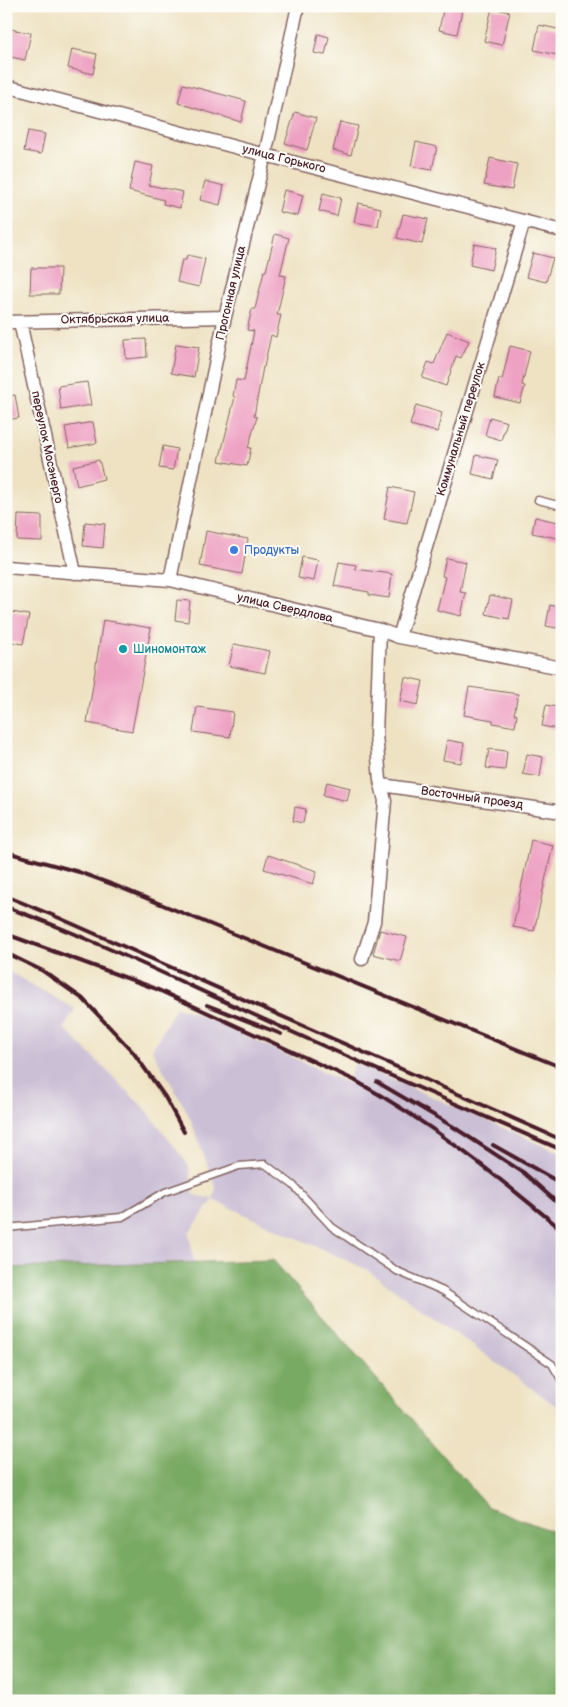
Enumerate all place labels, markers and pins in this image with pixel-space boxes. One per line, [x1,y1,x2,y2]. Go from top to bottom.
place label: Продукты [244,543,299,558]
marker: Продукты [228,544,240,556]
place label: Шиномонтаж [133,642,207,657]
marker: Шиномонтаж [117,643,129,655]

